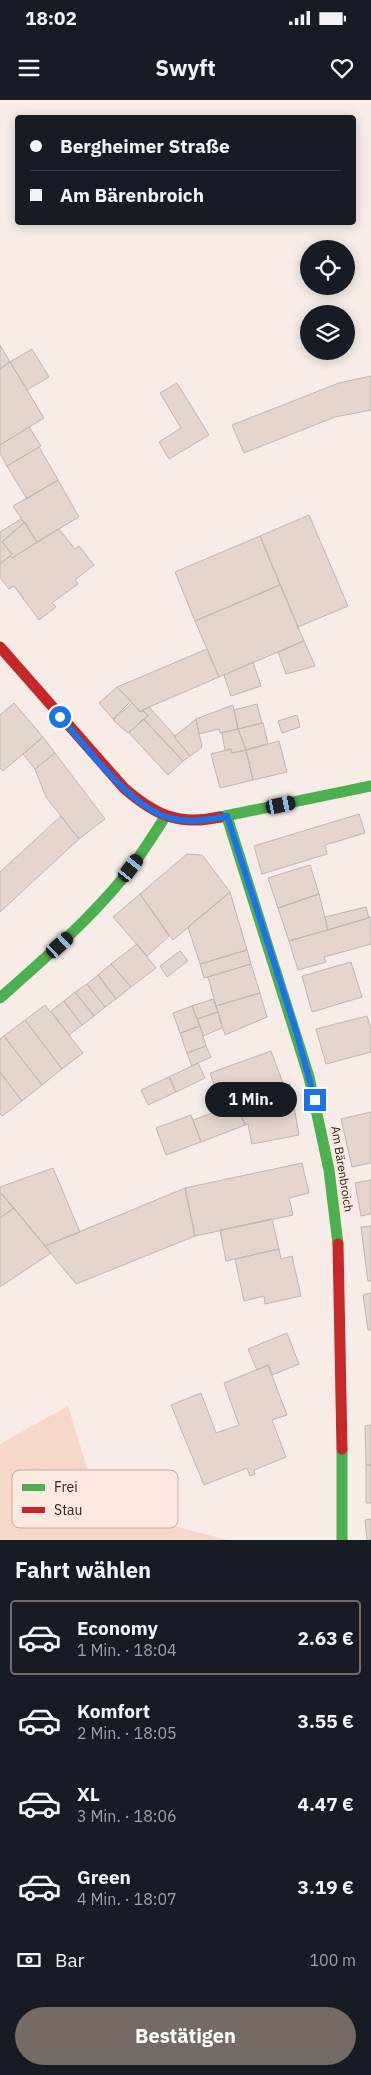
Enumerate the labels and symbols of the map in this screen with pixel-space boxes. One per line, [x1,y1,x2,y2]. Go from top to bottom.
route start [49,706,71,728]
car [264,795,297,815]
car [115,852,146,884]
car [43,929,76,961]
callout: 1 Min. [205,1082,298,1118]
route end [304,1089,326,1111]
street label: Am Bärenbroich [328,1125,357,1213]
legend [12,1470,178,1528]
text: Frei [54,1478,78,1496]
text: Stau [54,1501,82,1519]

